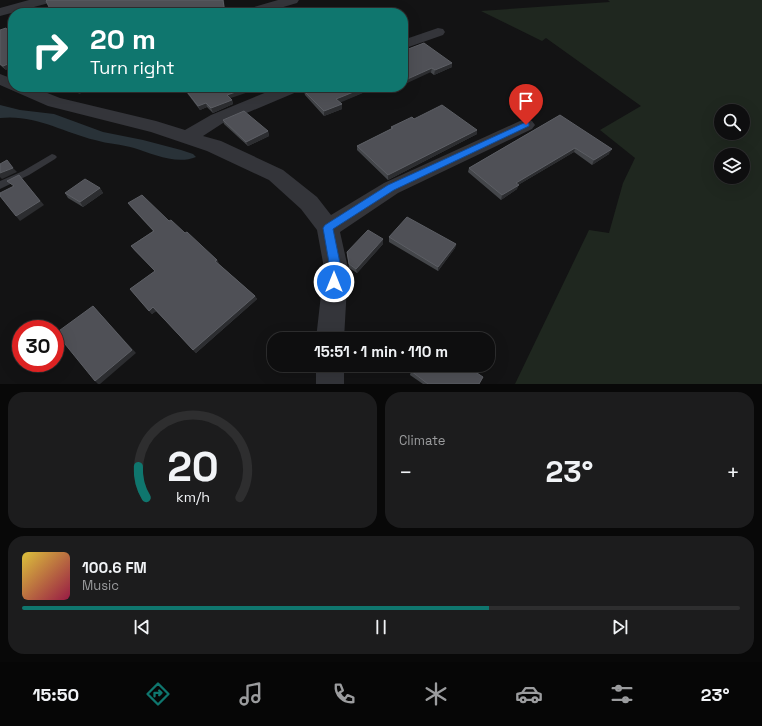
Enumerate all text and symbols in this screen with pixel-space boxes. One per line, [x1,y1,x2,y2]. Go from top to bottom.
text: 20 m [90,21,156,57]
icon: right [24,24,76,76]
text: Turn right [90,56,174,79]
pin [509,84,543,125]
icon: arrive [515,90,537,112]
map controls [714,104,750,184]
button: search [714,104,750,140]
button: layers [714,148,750,184]
position arrow [313,261,355,303]
speed limit sign: 30 [12,320,64,372]
text: 15:51 · 1 min · 110 m [314,342,448,361]
text: Climate [399,432,445,449]
text: 20 [167,440,218,493]
text: 23° [546,452,593,491]
text: − [399,458,413,486]
text: + [726,458,740,486]
text: km/h [175,488,210,506]
text: 100.6 FM [82,558,147,577]
text: Music [82,577,119,594]
icon: previous [131,616,153,638]
icon: pause [370,616,392,638]
icon: next [609,616,631,638]
icon: directions [144,680,172,708]
icon: music [237,680,265,708]
icon: phone [330,680,358,708]
icon: climate [422,680,450,708]
icon: car [515,680,543,708]
icon: filters [608,680,636,708]
text: 15:50 [32,683,79,706]
text: 23° [701,683,730,706]

